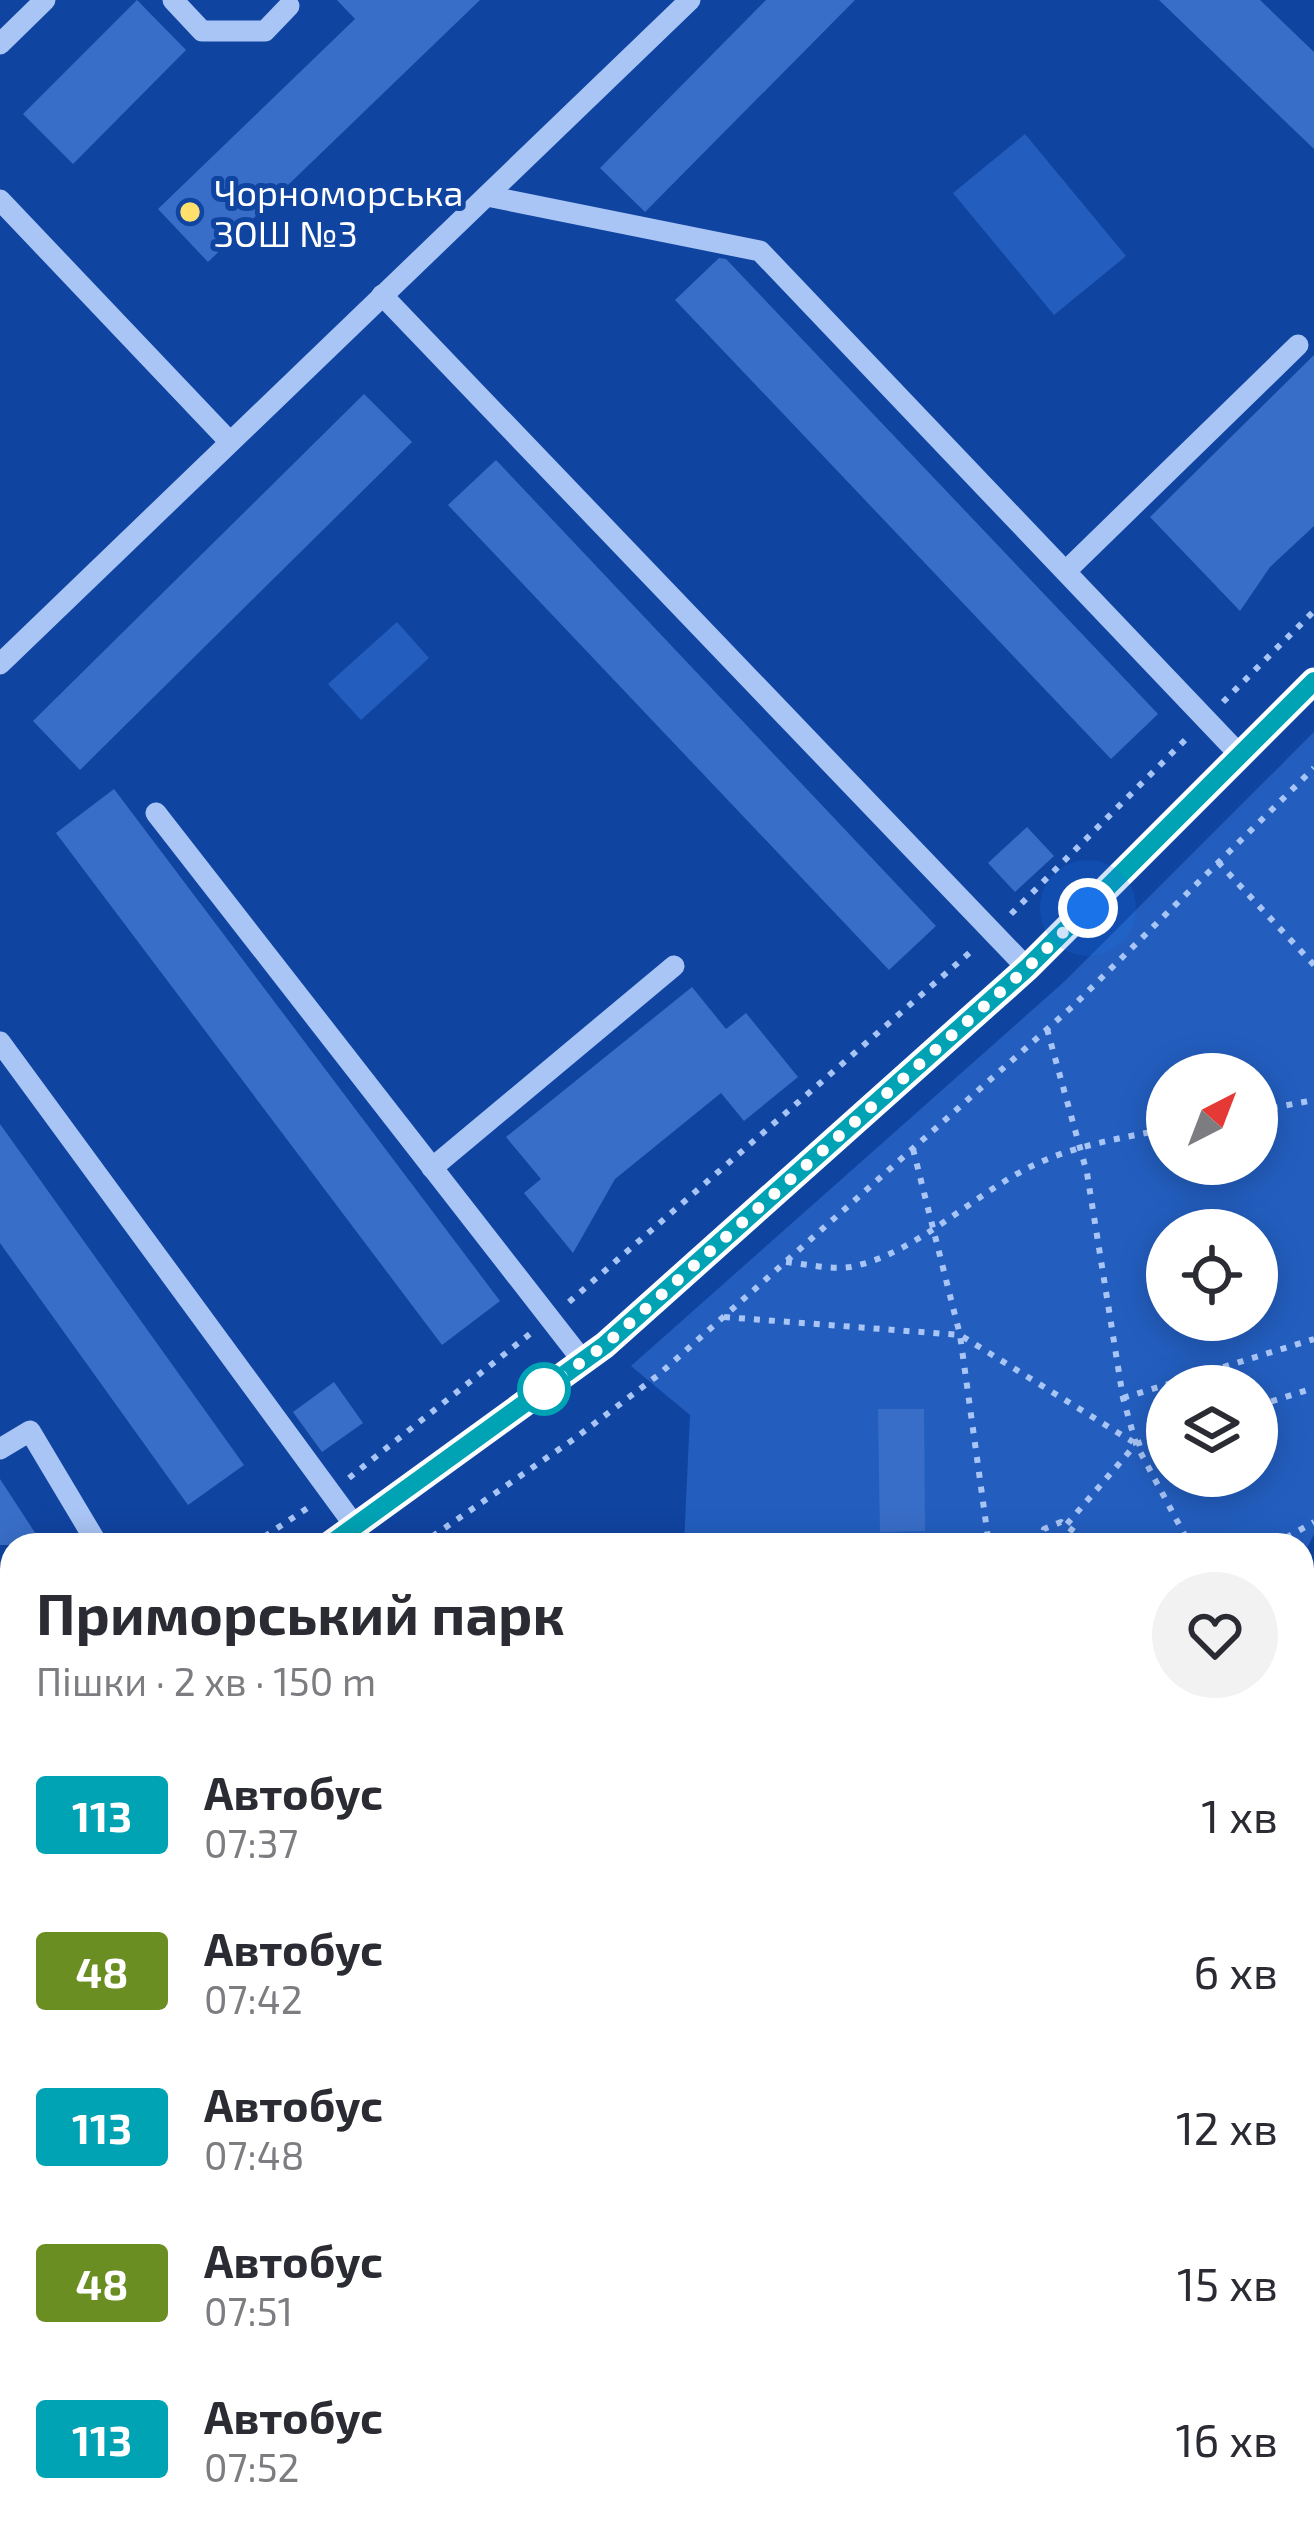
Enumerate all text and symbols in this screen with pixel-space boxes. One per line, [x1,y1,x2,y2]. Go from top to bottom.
place label: Чорноморська ЗОШ №3 [214,170,463,254]
marker: Чорноморська ЗОШ №3 [177,199,203,225]
your location [1058,878,1118,938]
north arrow [1146,1053,1278,1185]
map controls [1146,1053,1278,1497]
button: locate [1146,1209,1278,1341]
unlabelled marker [519,1364,569,1414]
button: layers [1146,1365,1278,1497]
button: heart [1152,1572,1278,1698]
text: Приморський парк [36,1578,565,1646]
text: Пішки · 2 хв · 150 m [36,1657,376,1704]
text: Автобус [204,1765,383,1819]
text: 1 хв [1201,1788,1278,1842]
text: 113 [72,1790,132,1840]
text: 07:37 [204,1819,298,1866]
text: Автобус [204,1921,383,1975]
text: 6 хв [1193,1944,1278,1998]
text: 48 [76,1946,128,1996]
text: 07:42 [204,1975,303,2022]
text: Автобус [204,2077,383,2131]
text: 12 хв [1176,2100,1278,2154]
text: 113 [72,2102,132,2152]
text: 07:48 [204,2131,304,2178]
text: Автобус [204,2233,383,2287]
text: 15 хв [1177,2256,1278,2310]
text: 48 [76,2258,128,2308]
text: 07:51 [204,2287,293,2334]
text: Автобус [204,2389,383,2443]
text: 16 хв [1175,2412,1278,2466]
text: 113 [72,2414,132,2464]
text: 07:52 [204,2443,300,2490]

